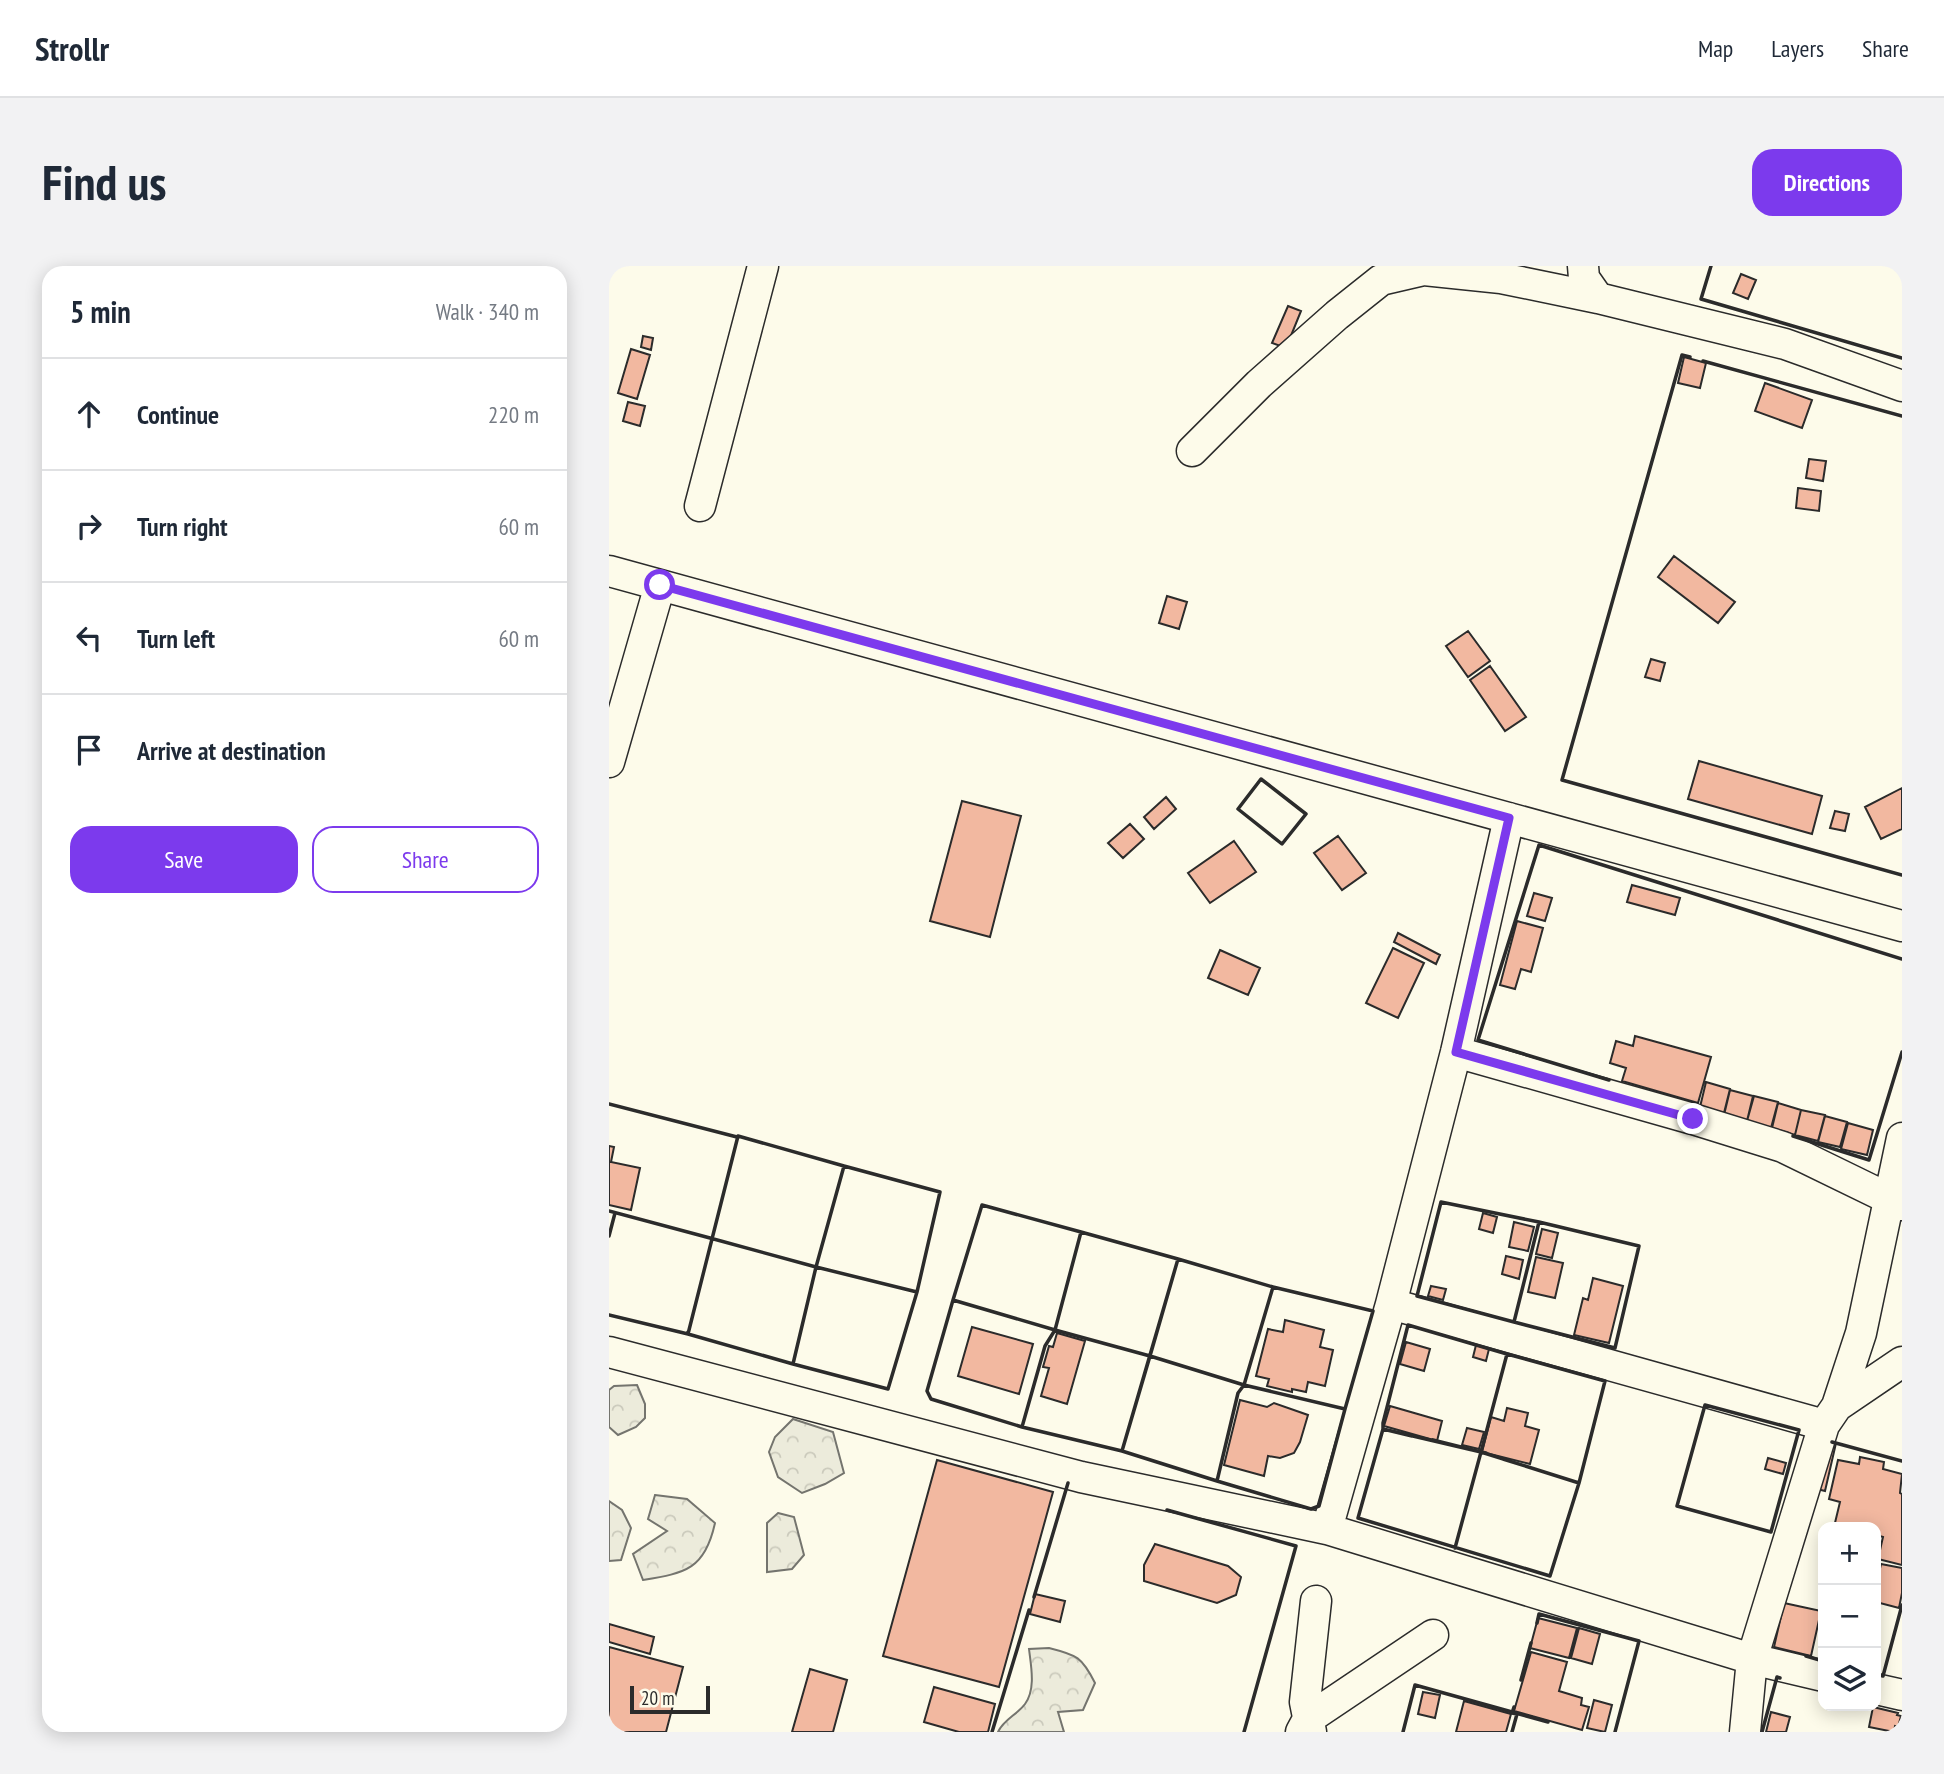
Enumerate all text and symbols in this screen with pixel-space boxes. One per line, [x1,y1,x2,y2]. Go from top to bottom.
text: Strollr [35,27,109,70]
text: Map [1698,33,1733,64]
text: Layers [1771,33,1824,64]
text: Share [1862,33,1909,64]
button: Directions [1752,149,1902,216]
text: Find us [42,150,166,214]
text: 5 min [70,292,131,331]
text: Walk · 340 m [436,297,539,326]
icon: ahead [70,395,108,433]
text: Continue [137,398,219,431]
text: 220 m [488,400,539,429]
icon: right [70,507,108,545]
text: Turn right [137,510,228,543]
text: 60 m [498,512,539,541]
route start [644,569,675,600]
icon: left [70,619,108,657]
text: Turn left [137,622,215,655]
text: 60 m [498,624,539,653]
icon: arrive [70,731,108,769]
text: Arrive at destination [137,734,326,767]
button: Save [70,826,298,893]
button: Share [312,826,539,893]
route end [1677,1103,1708,1134]
map controls [1818,1522,1881,1711]
button: + [1818,1522,1881,1585]
button: − [1818,1585,1881,1648]
button: layers [1818,1648,1881,1711]
scale bar [630,1683,711,1715]
text: 20 m [641,1686,675,1710]

